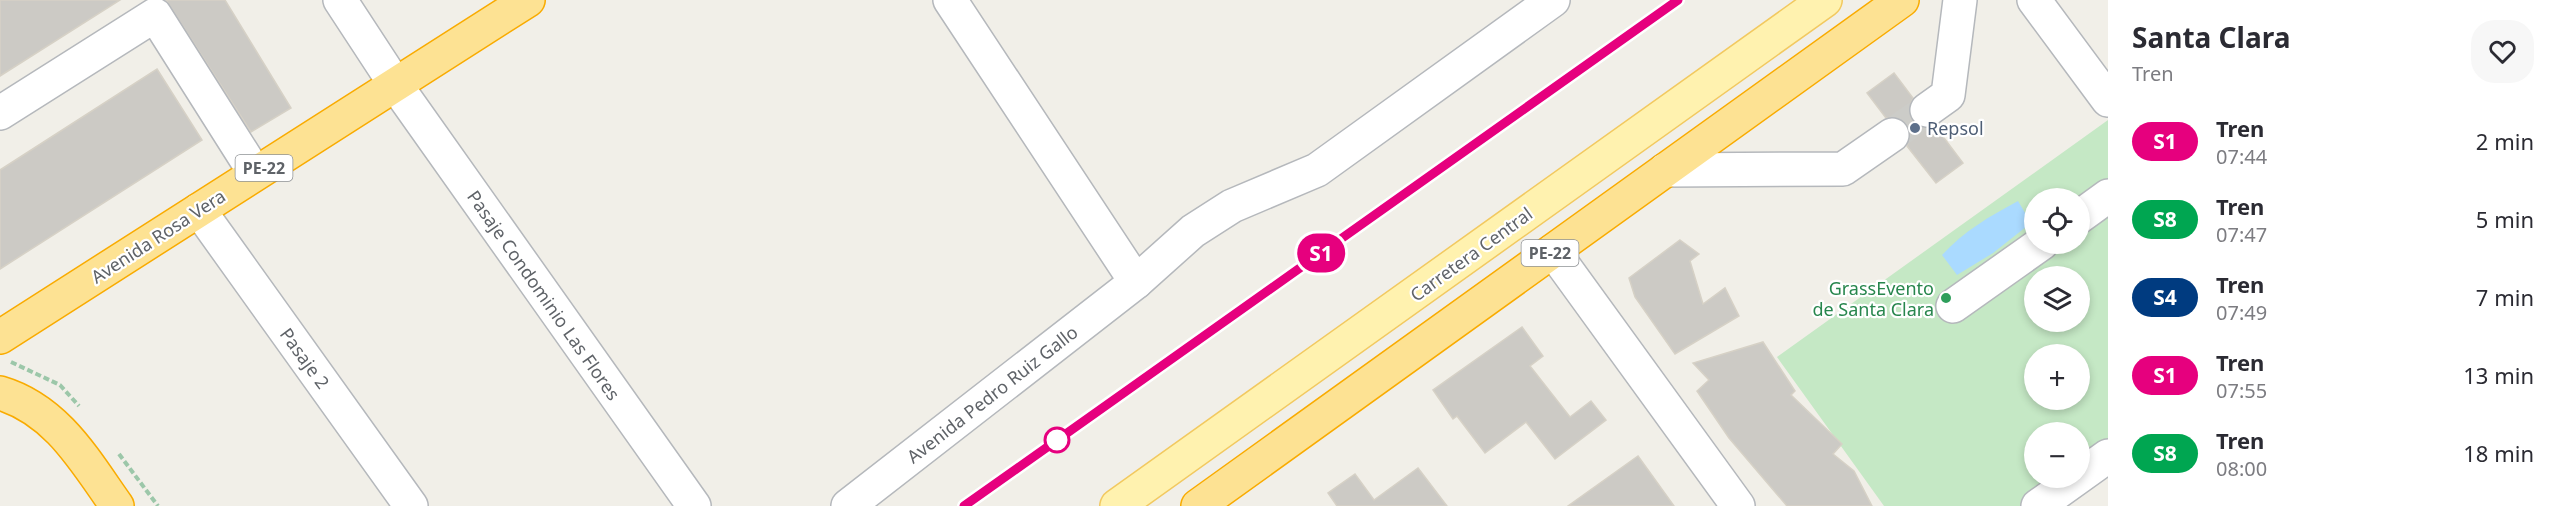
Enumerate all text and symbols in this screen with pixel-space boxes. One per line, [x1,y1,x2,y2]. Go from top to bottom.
text: Santa Clara [2132,18,2290,56]
button: heart [2471,20,2534,83]
text: Tren [2132,60,2174,87]
text: Tren [2216,113,2264,143]
place label: Repsol [1927,116,1984,140]
marker: Repsol [1908,121,1922,135]
text: 2 min [2476,126,2534,156]
text: S1 [2153,127,2177,155]
text: 07:44 [2216,143,2267,170]
road number: PE-22 [236,155,292,181]
street label: Avenida Rosa Vera [86,184,230,288]
street label: Pasaje Condominio Las Flores [462,185,626,405]
map controls [2024,188,2090,488]
button: locate [2024,188,2090,254]
text: Tren [2216,191,2264,221]
street label: Carretera Central [1405,201,1537,307]
text: 5 min [2476,204,2534,234]
text: S8 [2153,205,2177,233]
text: 07:47 [2216,221,2267,248]
line badge: S1 [1294,234,1348,272]
text: S1 [1309,239,1333,267]
road number: PE-22 [1522,240,1578,266]
button: layers [2024,266,2090,332]
text: Tren [2216,269,2264,299]
place label: GrassEvento de Santa Clara [1812,276,1934,321]
text: 7 min [2476,282,2534,312]
text: S4 [2153,283,2177,311]
marker: GrassEvento de Santa Clara [1939,291,1953,305]
text: 07:49 [2216,299,2267,326]
street label: Avenida Pedro Ruiz Gallo [902,320,1082,468]
street label: Pasaje 2 [275,323,335,393]
button: + [2024,344,2090,410]
text: Tren [2216,347,2264,377]
text: 13 min [2463,360,2534,390]
text: S1 [2153,361,2177,389]
text: 07:55 [2216,377,2267,404]
button: − [2024,422,2090,488]
text: Tren [2216,425,2264,455]
unlabelled marker [1044,427,1070,453]
text: 18 min [2463,438,2534,468]
text: S8 [2153,439,2177,467]
text: 08:00 [2216,455,2267,482]

